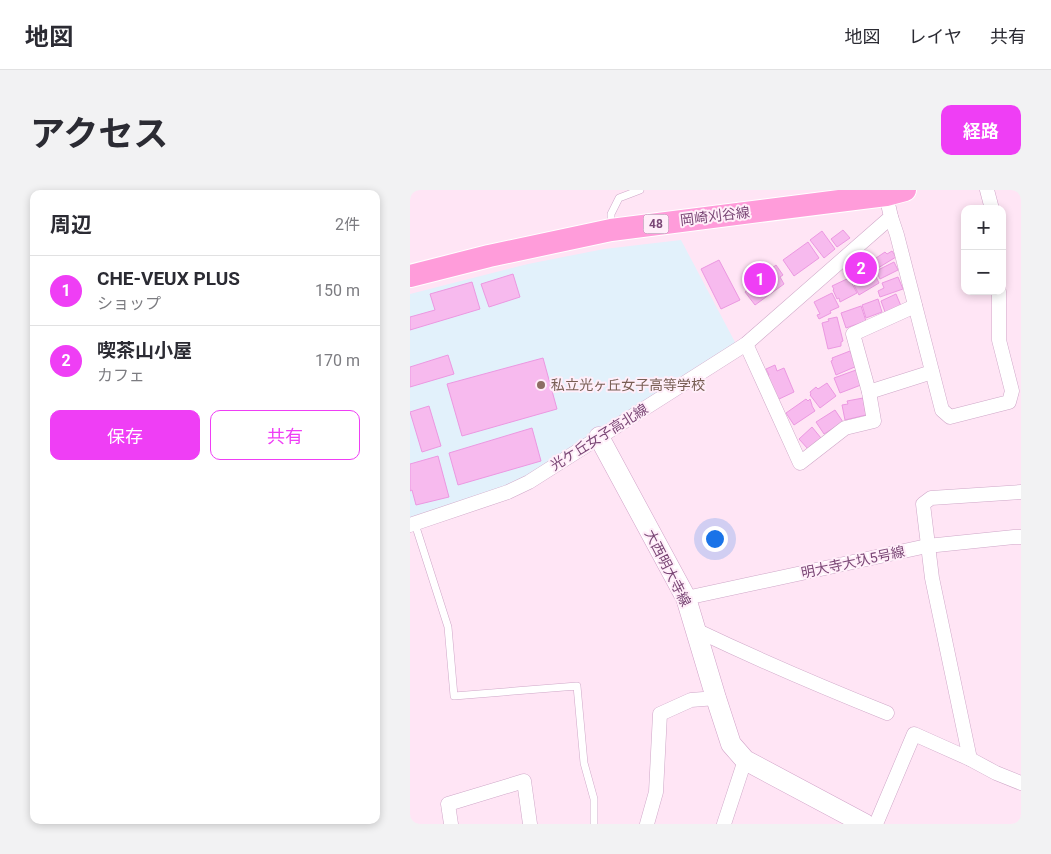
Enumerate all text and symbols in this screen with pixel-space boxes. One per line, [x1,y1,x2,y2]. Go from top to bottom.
text: 地図 [25,23,73,51]
text: 地図 [845,26,881,47]
text: レイヤ [909,26,962,47]
text: 共有 [990,26,1026,47]
button: 経路 [941,105,1021,155]
text: アクセス [30,114,168,155]
street label: 岡崎刈谷線 [679,204,751,228]
map controls [961,205,1006,295]
button: + [961,205,1006,250]
text: 周辺 [50,213,92,237]
road number: 48 [644,214,668,234]
text: 2件 [335,215,360,234]
pin: 2 [845,249,877,287]
button: − [961,250,1006,295]
pin: 1 [744,260,776,298]
text: CHE-VEUX PLUS [97,267,240,290]
text: 1 [61,281,71,300]
text: 150 m [315,281,360,300]
text: ショップ [97,294,161,313]
text: 喫茶山小屋 [97,339,192,362]
text: 2 [61,351,71,370]
text: 170 m [315,351,360,370]
text: カフェ [97,366,145,385]
place label: 私立光ヶ丘女子高等学校 [551,377,705,393]
marker: 私立光ヶ丘女子高等学校 [535,379,547,391]
street label: 光ケ丘女子高北線 [547,401,651,473]
button: 保存 [50,410,200,460]
button: 共有 [210,410,360,460]
your location [702,526,728,552]
street label: 大西明大寺線 [642,527,694,609]
street label: 明大寺大圦5号線 [800,543,906,581]

